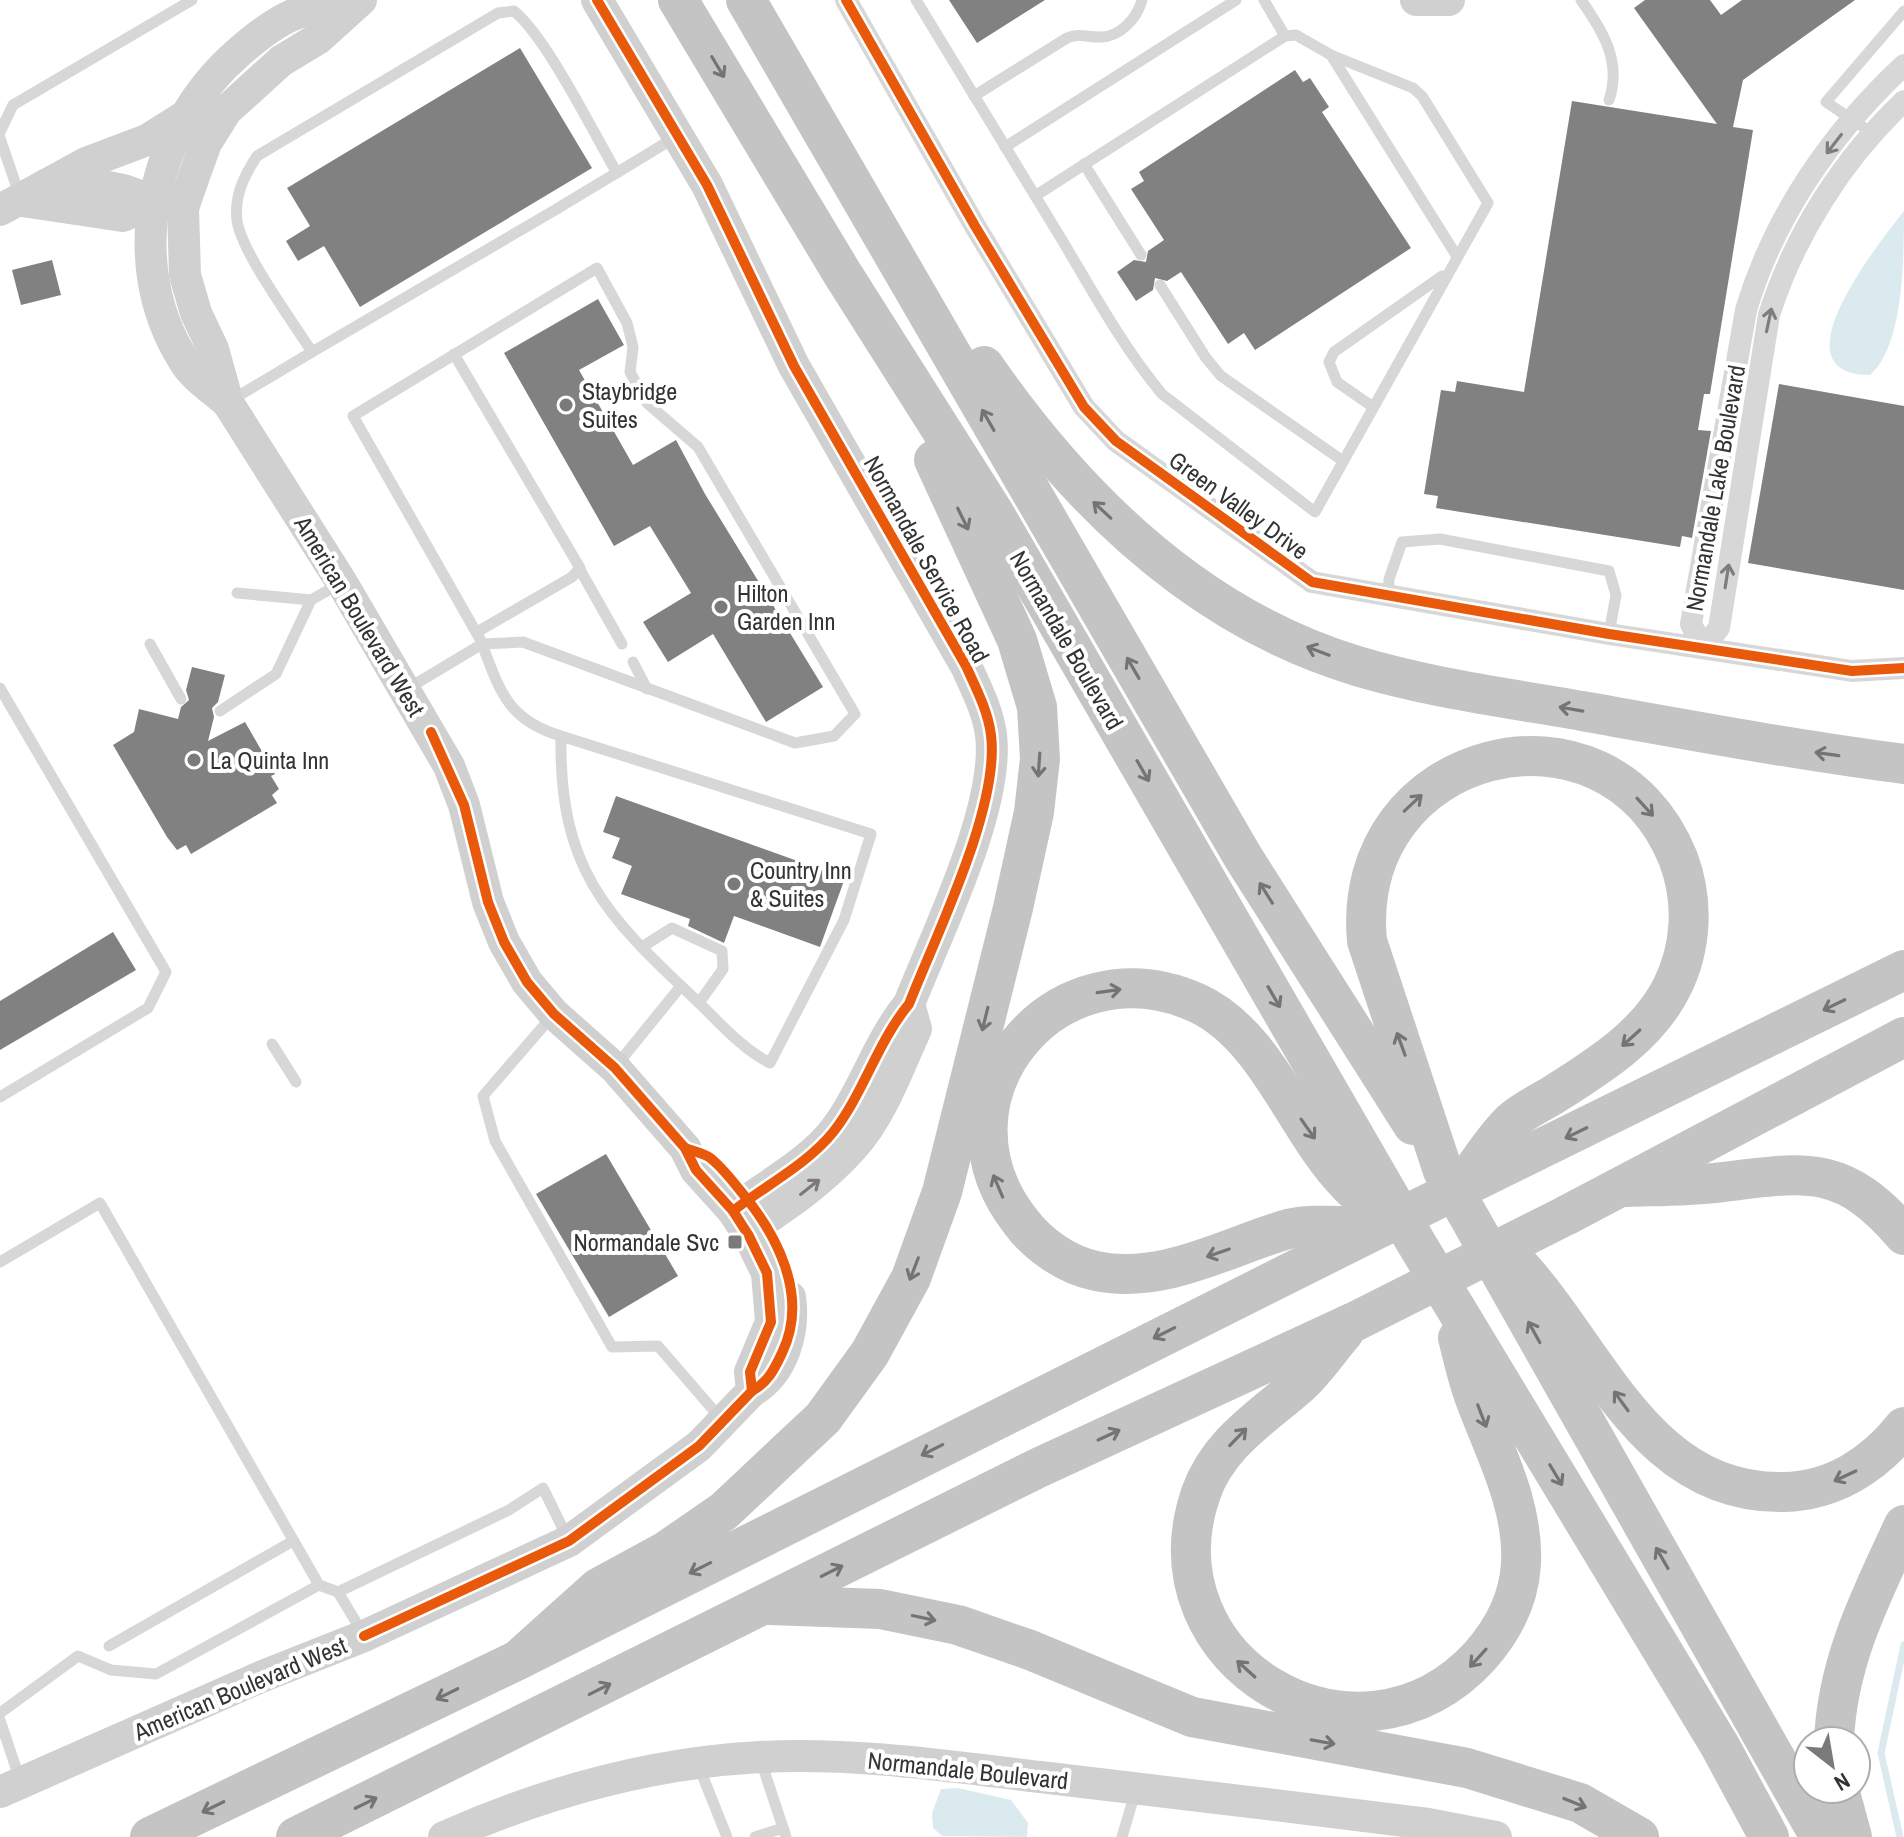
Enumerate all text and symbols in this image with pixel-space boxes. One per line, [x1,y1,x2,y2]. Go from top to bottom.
one-way arrow [710,55,726,78]
one-way arrow [1825,133,1843,154]
one-way arrow [1762,307,1777,333]
street label: Normandale Lake Boulevard [1678,362,1752,614]
place label: Staybridge Suites [582,375,677,435]
marker: Staybridge Suites [557,396,575,414]
one-way arrow [980,409,996,432]
street label: Green Valley Drive [1163,444,1315,566]
street label: Normandale Service Road [857,450,997,668]
one-way arrow [1093,501,1112,520]
one-way arrow [956,507,972,531]
street label: American Boulevard West [287,509,433,723]
street label: Normandale Boulevard [1003,545,1131,735]
one-way arrow [1721,564,1736,590]
place label: Hilton Garden Inn [737,577,835,637]
marker: Hilton Garden Inn [712,598,730,616]
one-way arrow [1306,643,1331,657]
one-way arrow [1125,657,1141,680]
one-way arrow [1558,700,1584,715]
place label: La Quinta Inn [210,744,329,776]
one-way arrow [1815,746,1840,761]
marker: La Quinta Inn [185,751,203,769]
one-way arrow [1031,751,1046,778]
one-way arrow [1136,759,1151,783]
one-way arrow [1402,795,1422,813]
one-way arrow [1636,797,1654,817]
place label: Country Inn & Suites [750,854,852,914]
marker: Country Inn & Suites [725,875,743,893]
one-way arrow [1257,882,1274,904]
one-way arrow [1096,983,1121,998]
one-way arrow [1267,984,1282,1008]
one-way arrow [1823,998,1847,1013]
one-way arrow [977,1005,992,1031]
one-way arrow [1621,1029,1641,1048]
one-way arrow [1393,1032,1407,1057]
one-way arrow [1300,1118,1316,1140]
one-way arrow [1565,1126,1589,1142]
one-way arrow [990,1174,1005,1199]
one-way arrow [799,1178,820,1195]
place label: Normandale Svc [574,1226,719,1258]
marker: Normandale Svc [726,1233,744,1251]
one-way arrow [1206,1246,1231,1261]
one-way arrow [906,1256,920,1281]
one-way arrow [1526,1321,1542,1344]
one-way arrow [1153,1326,1177,1341]
one-way arrow [1612,1390,1629,1412]
one-way arrow [1476,1403,1490,1428]
one-way arrow [1097,1427,1121,1442]
one-way arrow [1228,1428,1247,1447]
one-way arrow [921,1443,945,1459]
one-way arrow [1548,1463,1564,1486]
one-way arrow [1833,1469,1857,1484]
one-way arrow [1654,1547,1669,1571]
one-way arrow [689,1560,713,1576]
one-way arrow [819,1563,843,1578]
one-way arrow [911,1611,937,1626]
street label: American Boulevard West [128,1628,352,1748]
one-way arrow [1470,1647,1488,1667]
one-way arrow [1236,1660,1256,1678]
one-way arrow [587,1680,611,1696]
one-way arrow [436,1687,460,1702]
north arrow [1792,1725,1872,1805]
one-way arrow [1310,1735,1336,1750]
street label: Normandale Boulevard [866,1744,1070,1796]
text: N [1829,1766,1856,1798]
one-way arrow [354,1794,377,1809]
one-way arrow [1563,1796,1587,1811]
one-way arrow [202,1800,225,1815]

